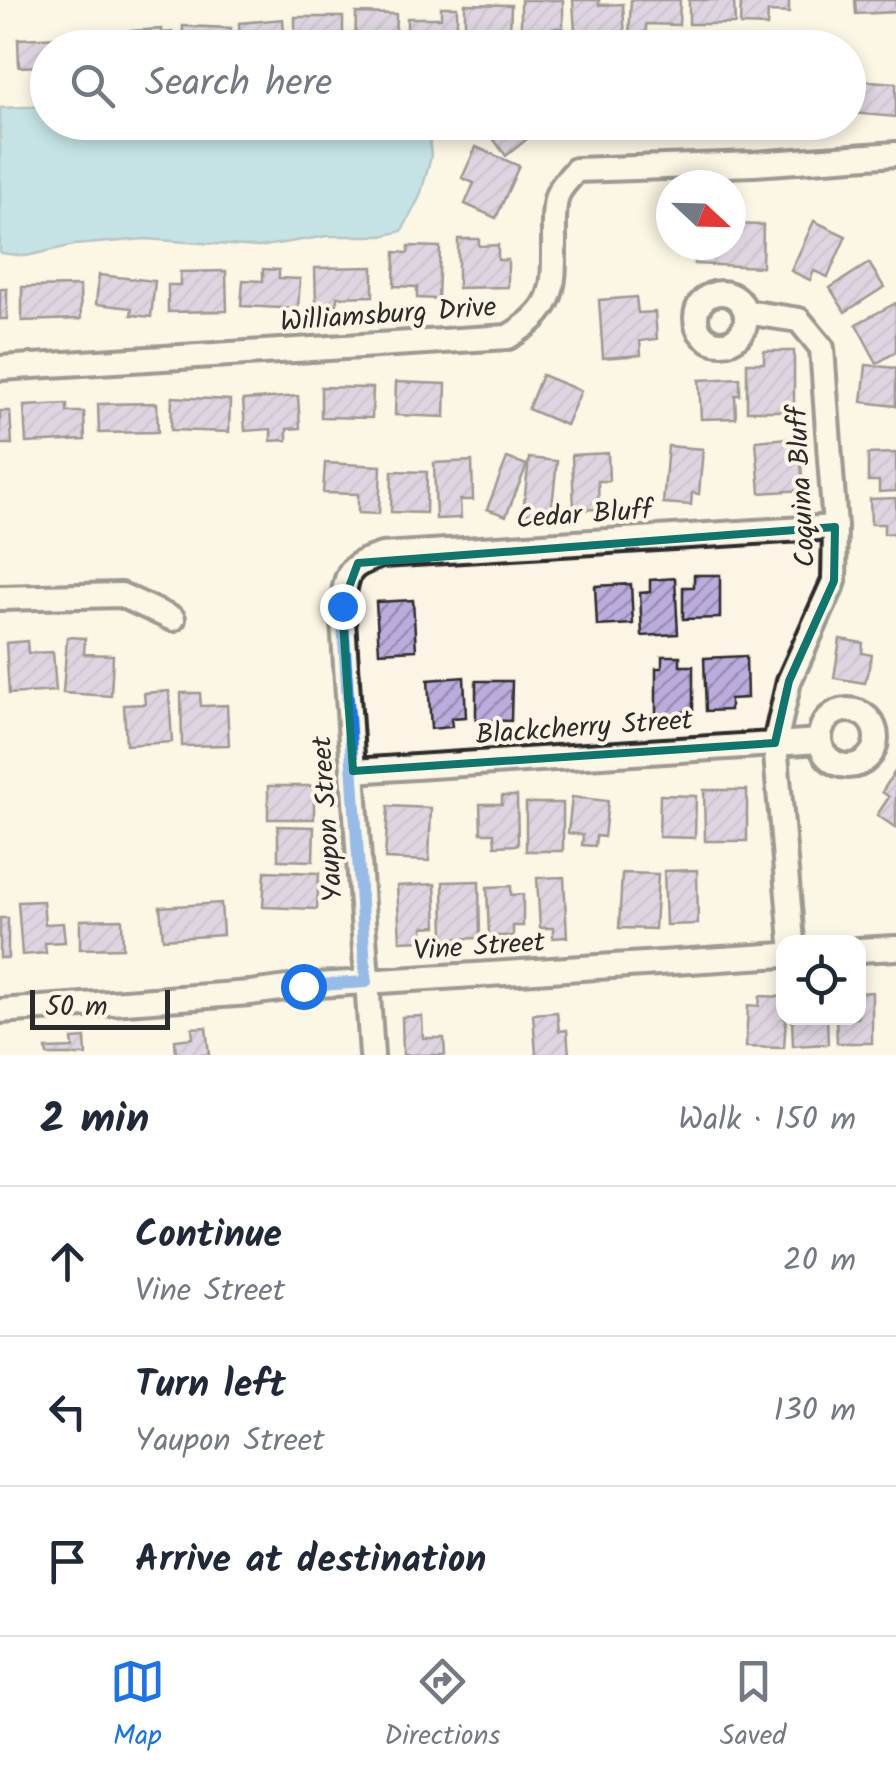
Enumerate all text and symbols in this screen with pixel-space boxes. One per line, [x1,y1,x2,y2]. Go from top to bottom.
search box [30,30,866,140]
text: Search here [145,55,332,115]
icon: search [65,58,120,113]
north arrow [656,170,746,260]
street label: Williamsburg Drive [279,285,498,345]
street label: Coquina Bluff [776,403,829,569]
street label: Cedar Bluff [515,488,656,543]
route end [320,584,366,630]
street label: Blackcherry Street [474,698,695,759]
street label: Yaupon Street [300,733,357,903]
street label: Vine Street [412,920,547,975]
map controls [776,935,866,1025]
button: locate [776,935,866,1025]
route start [281,964,327,1010]
scale bar [30,985,170,1030]
text: 50 m [45,985,108,1030]
text: 2 min [40,1087,149,1154]
text: Walk · 150 m [678,1095,856,1146]
text: Continue [135,1206,282,1266]
icon: ahead [40,1234,95,1289]
text: 20 m [783,1236,856,1287]
text: Vine Street [135,1266,285,1317]
text: Turn left [135,1356,286,1416]
icon: left [40,1384,95,1439]
text: 130 m [773,1386,856,1437]
text: Yaupon Street [135,1416,325,1467]
text: Arrive at destination [135,1531,486,1591]
icon: arrive [40,1534,95,1589]
tab: Map [110,1654,165,1759]
tab: Directions [384,1654,500,1759]
tab: Saved [720,1654,786,1759]

